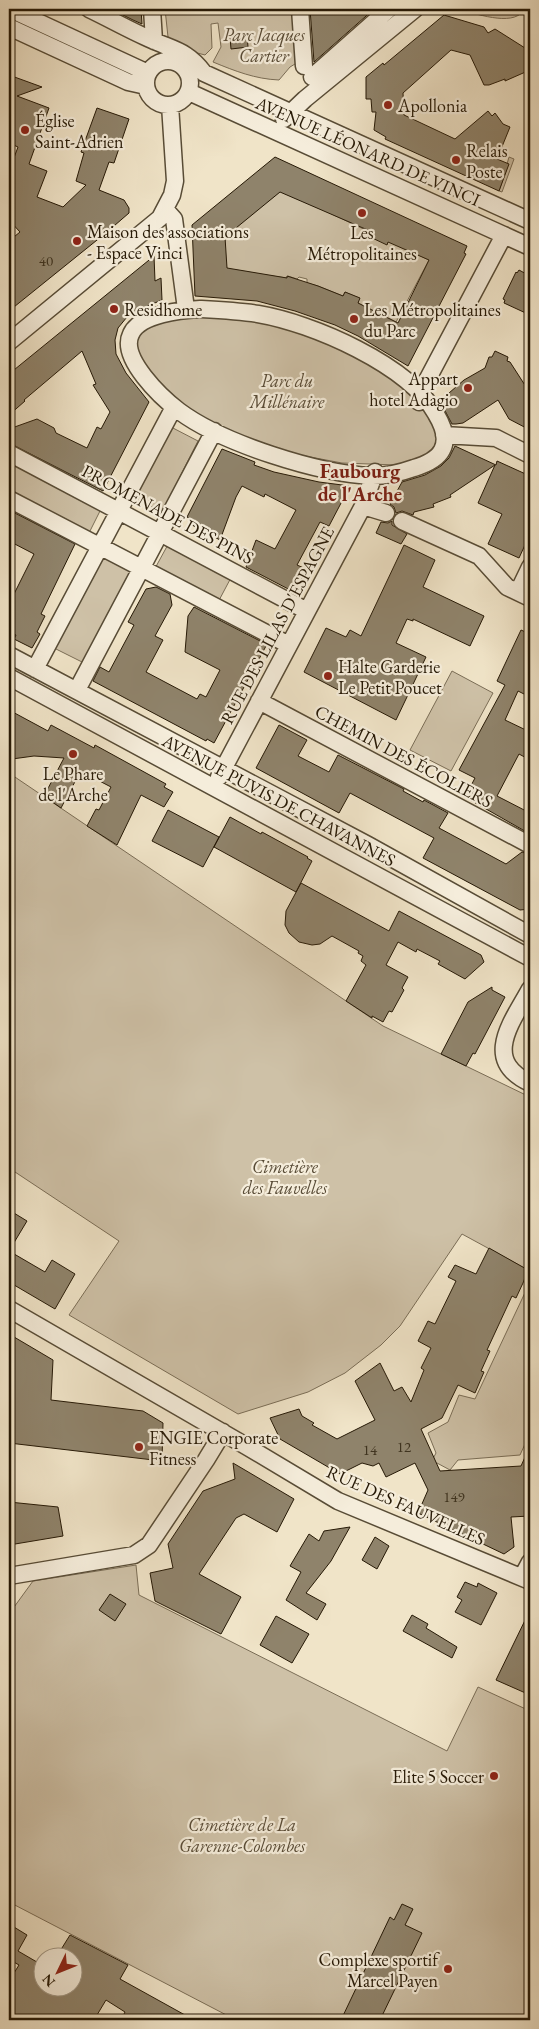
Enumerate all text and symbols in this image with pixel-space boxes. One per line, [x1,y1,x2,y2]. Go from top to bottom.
park label: Parc Jacques Cartier [223,23,306,67]
street label: AVENUE LÉONARD DE VINCI [251,91,484,211]
place label: Apollonia [397,94,468,117]
marker: Apollonia [382,99,394,111]
place label: Église Saint-Adrien [35,109,124,153]
marker: Église Saint-Adrien [19,124,31,136]
place label: Relais Poste [466,139,508,183]
marker: Relais Poste [450,154,462,166]
marker: Les Métropolitaines [356,207,368,219]
place label: Maison des associations - Espace Vinci [87,220,249,264]
place label: Les Métropolitaines [307,221,417,265]
marker: Maison des associations - Espace Vinci [71,235,83,247]
house number: 40 [39,251,53,270]
place label: Residhome [124,298,202,321]
place label: Les Métropolitaines du Parc [364,298,501,342]
marker: Residhome [108,303,120,315]
marker: Les Métropolitaines du Parc [348,313,360,325]
place label: Appart hotel Adagio [369,367,458,411]
park label: Parc du Millénaire [249,369,325,413]
marker: Appart hotel Adagio [462,382,474,394]
district label: Faubourg de l'Arche [318,458,402,507]
street label: PROMENADE DES PINS [78,459,258,569]
street label: RUE DES LILAS D'ESPAGNE [215,522,339,728]
place label: Halte Garderie Le Petit Poucet [338,655,442,699]
marker: Halte Garderie Le Petit Poucet [322,670,334,682]
street label: CHEMIN DES ÉCOLIERS [311,699,497,813]
street label: AVENUE PUVIS DE CHAVANNES [158,728,400,871]
marker: Le Phare de l'Arche [67,748,79,760]
place label: Le Phare de l'Arche [38,762,108,806]
park label: Cimetière des Fauvelles [243,1155,328,1199]
place label: ENGIE Corporate Fitness [149,1426,278,1470]
house number: 12 [397,1437,412,1456]
house number: 14 [363,1440,378,1459]
marker: ENGIE Corporate Fitness [133,1441,145,1453]
street label: RUE DES FAUVELLES [323,1460,489,1550]
house number: 149 [443,1487,465,1506]
place label: Elite 5 Soccer [392,1765,484,1788]
marker: Elite 5 Soccer [488,1770,500,1782]
park label: Cimetière de La Garenne-Colombes [179,1813,306,1857]
north arrow [32,1946,82,1996]
place label: Complexe sportif Marcel Payen [318,1948,440,1992]
marker: Complexe sportif Marcel Payen [442,1963,454,1975]
text: N [38,1970,59,1991]

